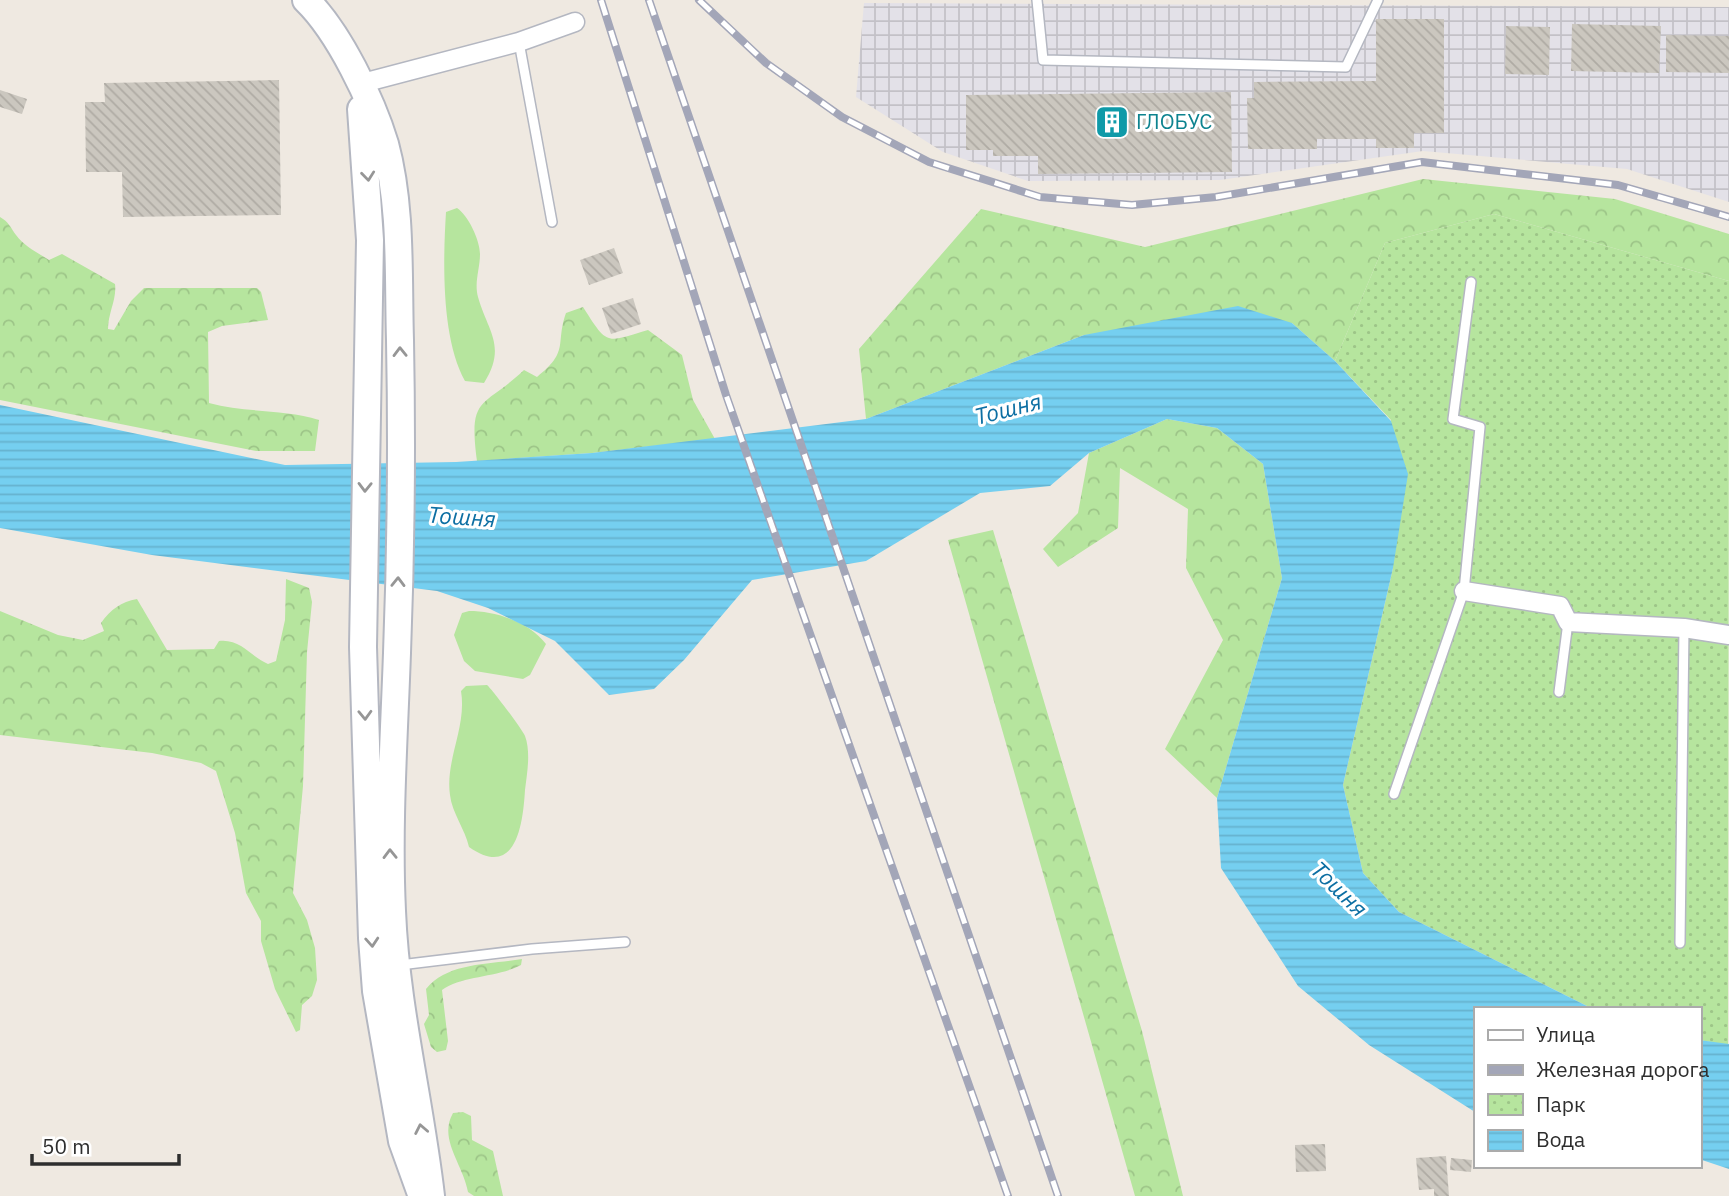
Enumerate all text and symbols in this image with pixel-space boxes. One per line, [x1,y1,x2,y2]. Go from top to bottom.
building icon: ГЛОБУС [1093,103,1131,141]
place label: ГЛОБУС [1136,107,1212,135]
one-way arrow [360,170,375,182]
one-way arrow [392,347,408,357]
water label: Тошня [971,385,1044,431]
one-way arrow [357,483,373,493]
water label: Тошня [427,499,497,533]
one-way arrow [391,576,406,587]
one-way arrow [358,710,373,721]
one-way arrow [383,849,398,860]
water label: Тошня [1305,854,1375,923]
one-way arrow [364,937,379,948]
legend [1474,1007,1701,1168]
text: Улица [1536,1020,1595,1048]
text: Железная дорога [1536,1055,1709,1083]
text: Парк [1536,1090,1586,1118]
scale bar [32,1122,178,1166]
one-way arrow [414,1123,429,1135]
text: Вода [1536,1125,1585,1153]
text: 50 m [42,1132,91,1160]

